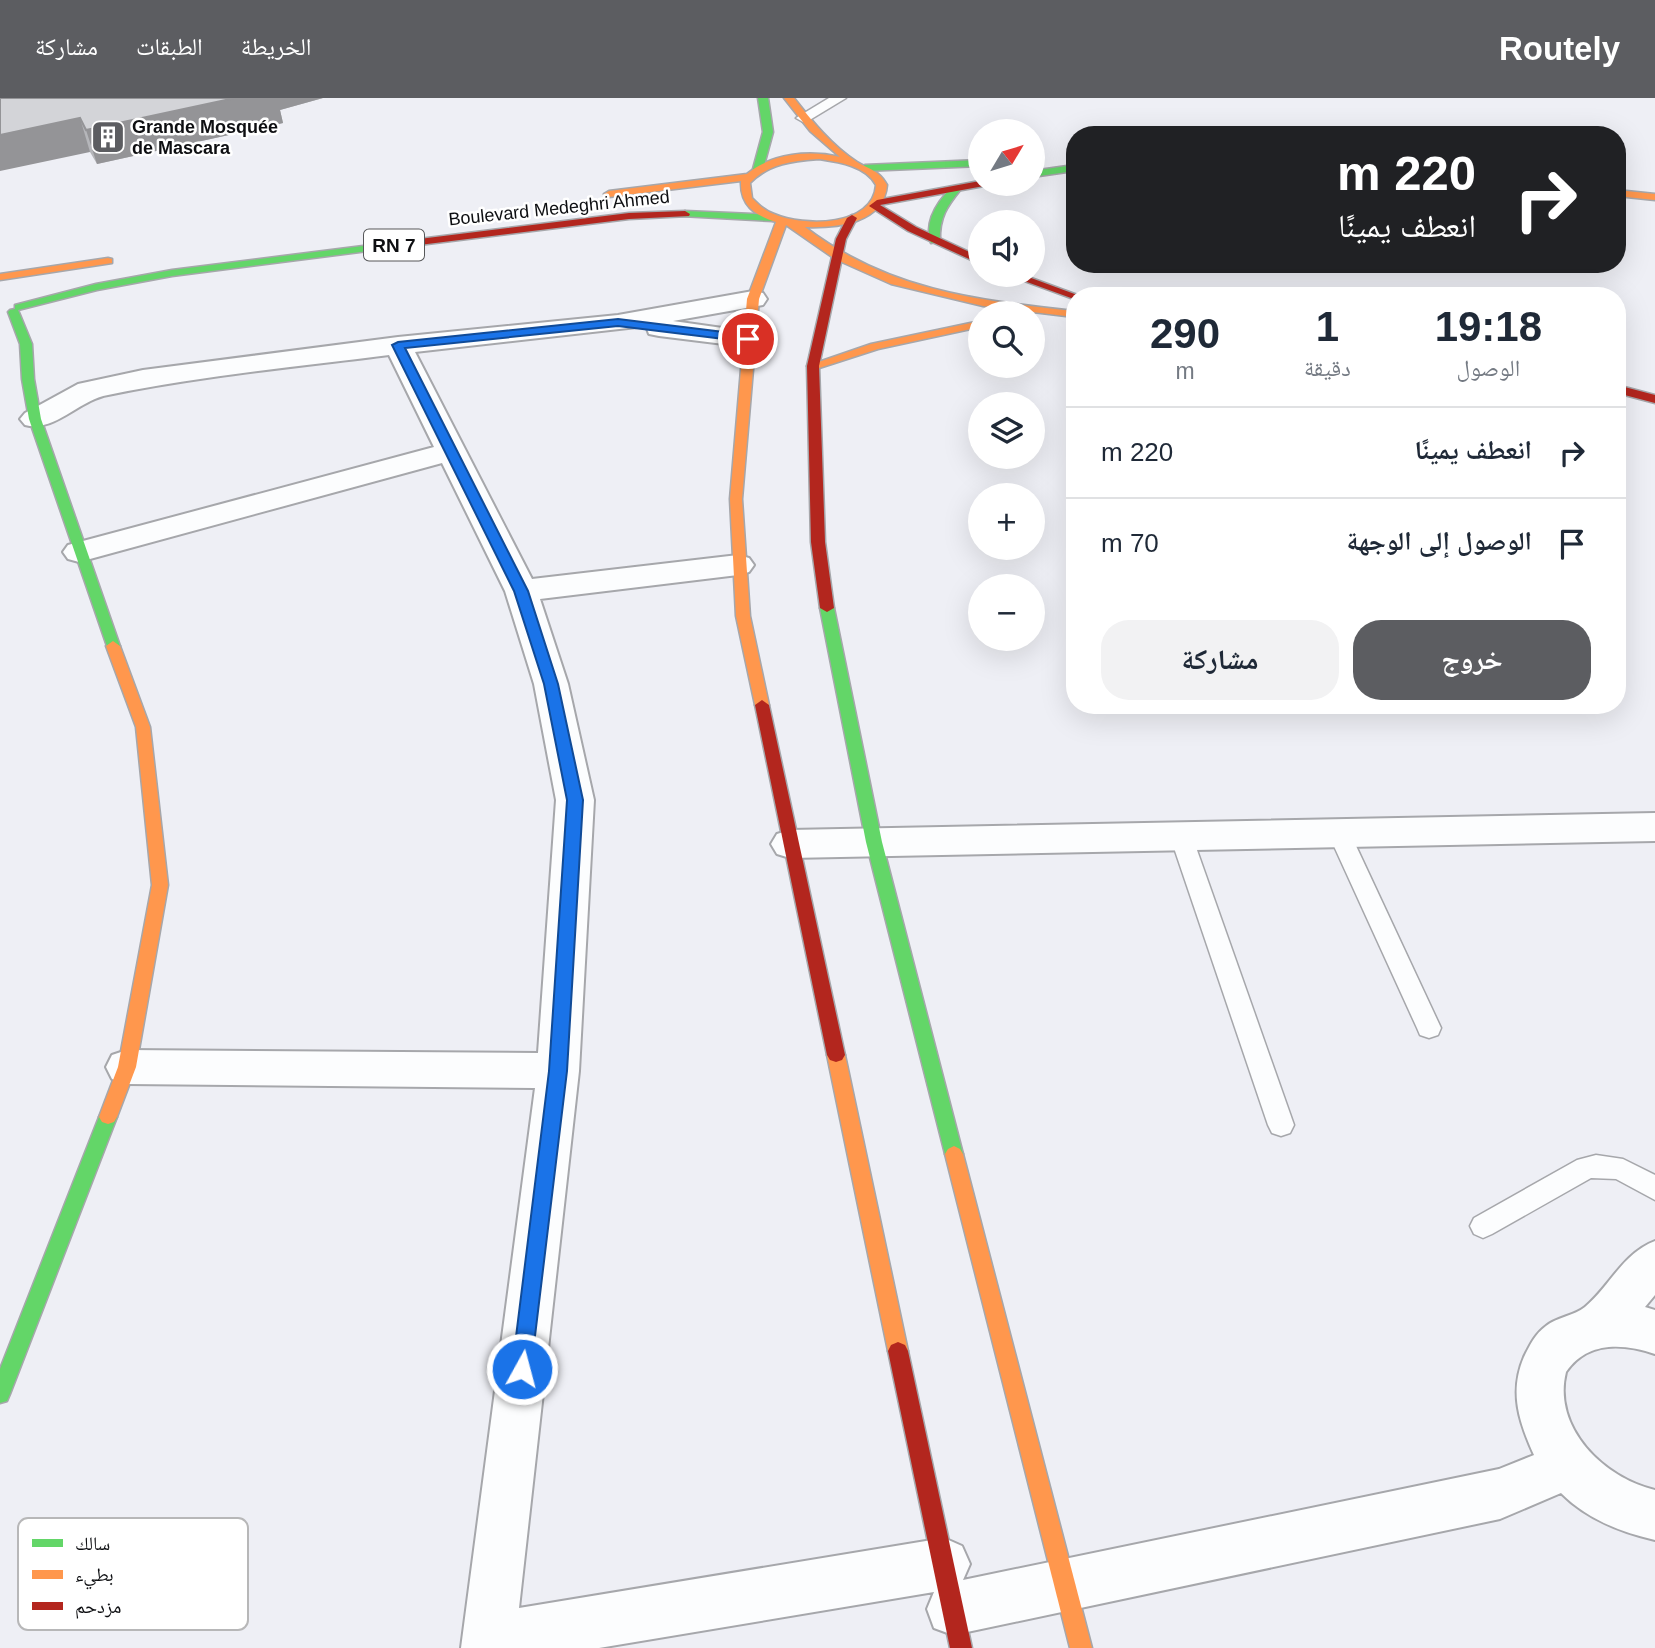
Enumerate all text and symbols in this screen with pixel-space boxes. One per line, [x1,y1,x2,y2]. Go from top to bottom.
text: Routely [1499,30,1620,67]
text: مشاركة [35,33,98,60]
text: الطبقات [136,33,203,60]
text: الخريطة [241,33,311,60]
place label: Grande Mosquée de Mascara [132,117,278,158]
building icon: Grande Mosquée de Mascara [89,118,127,156]
north arrow [968,119,1045,196]
map controls [968,119,1045,651]
text: 220 m [1337,146,1476,200]
icon: right [1500,154,1591,245]
street label: Boulevard Medeghri Ahmed [447,186,671,230]
text: انعطف يمينًا [1338,208,1476,244]
button: sound [968,210,1045,287]
road number: RN 7 [364,230,424,260]
button: search [968,301,1045,378]
text: 1 [1316,303,1339,350]
text: 19:18 [1435,303,1542,350]
pin [718,309,778,369]
text: 290 [1150,310,1220,357]
icon: arrive [729,320,767,358]
text: دقيقة [1304,355,1351,381]
text: الوصول [1457,355,1520,381]
text: m [1175,358,1195,384]
button: layers [968,392,1045,469]
icon: right [1553,434,1591,472]
text: انعطف يمينًا [1415,435,1532,465]
text: 220 m [1101,437,1173,467]
button: + [968,483,1045,560]
icon: arrive [1553,525,1591,563]
text: الوصول إلى الوجهة [1347,526,1532,556]
text: 70 m [1101,528,1159,558]
button: − [968,574,1045,651]
button: مشاركة [1101,620,1339,700]
button: خروج [1353,620,1591,700]
position arrow [485,1332,559,1406]
legend [18,1518,248,1630]
text: سالك [75,1533,110,1554]
text: بطيء [75,1564,114,1590]
text: مزدحم [75,1596,121,1619]

